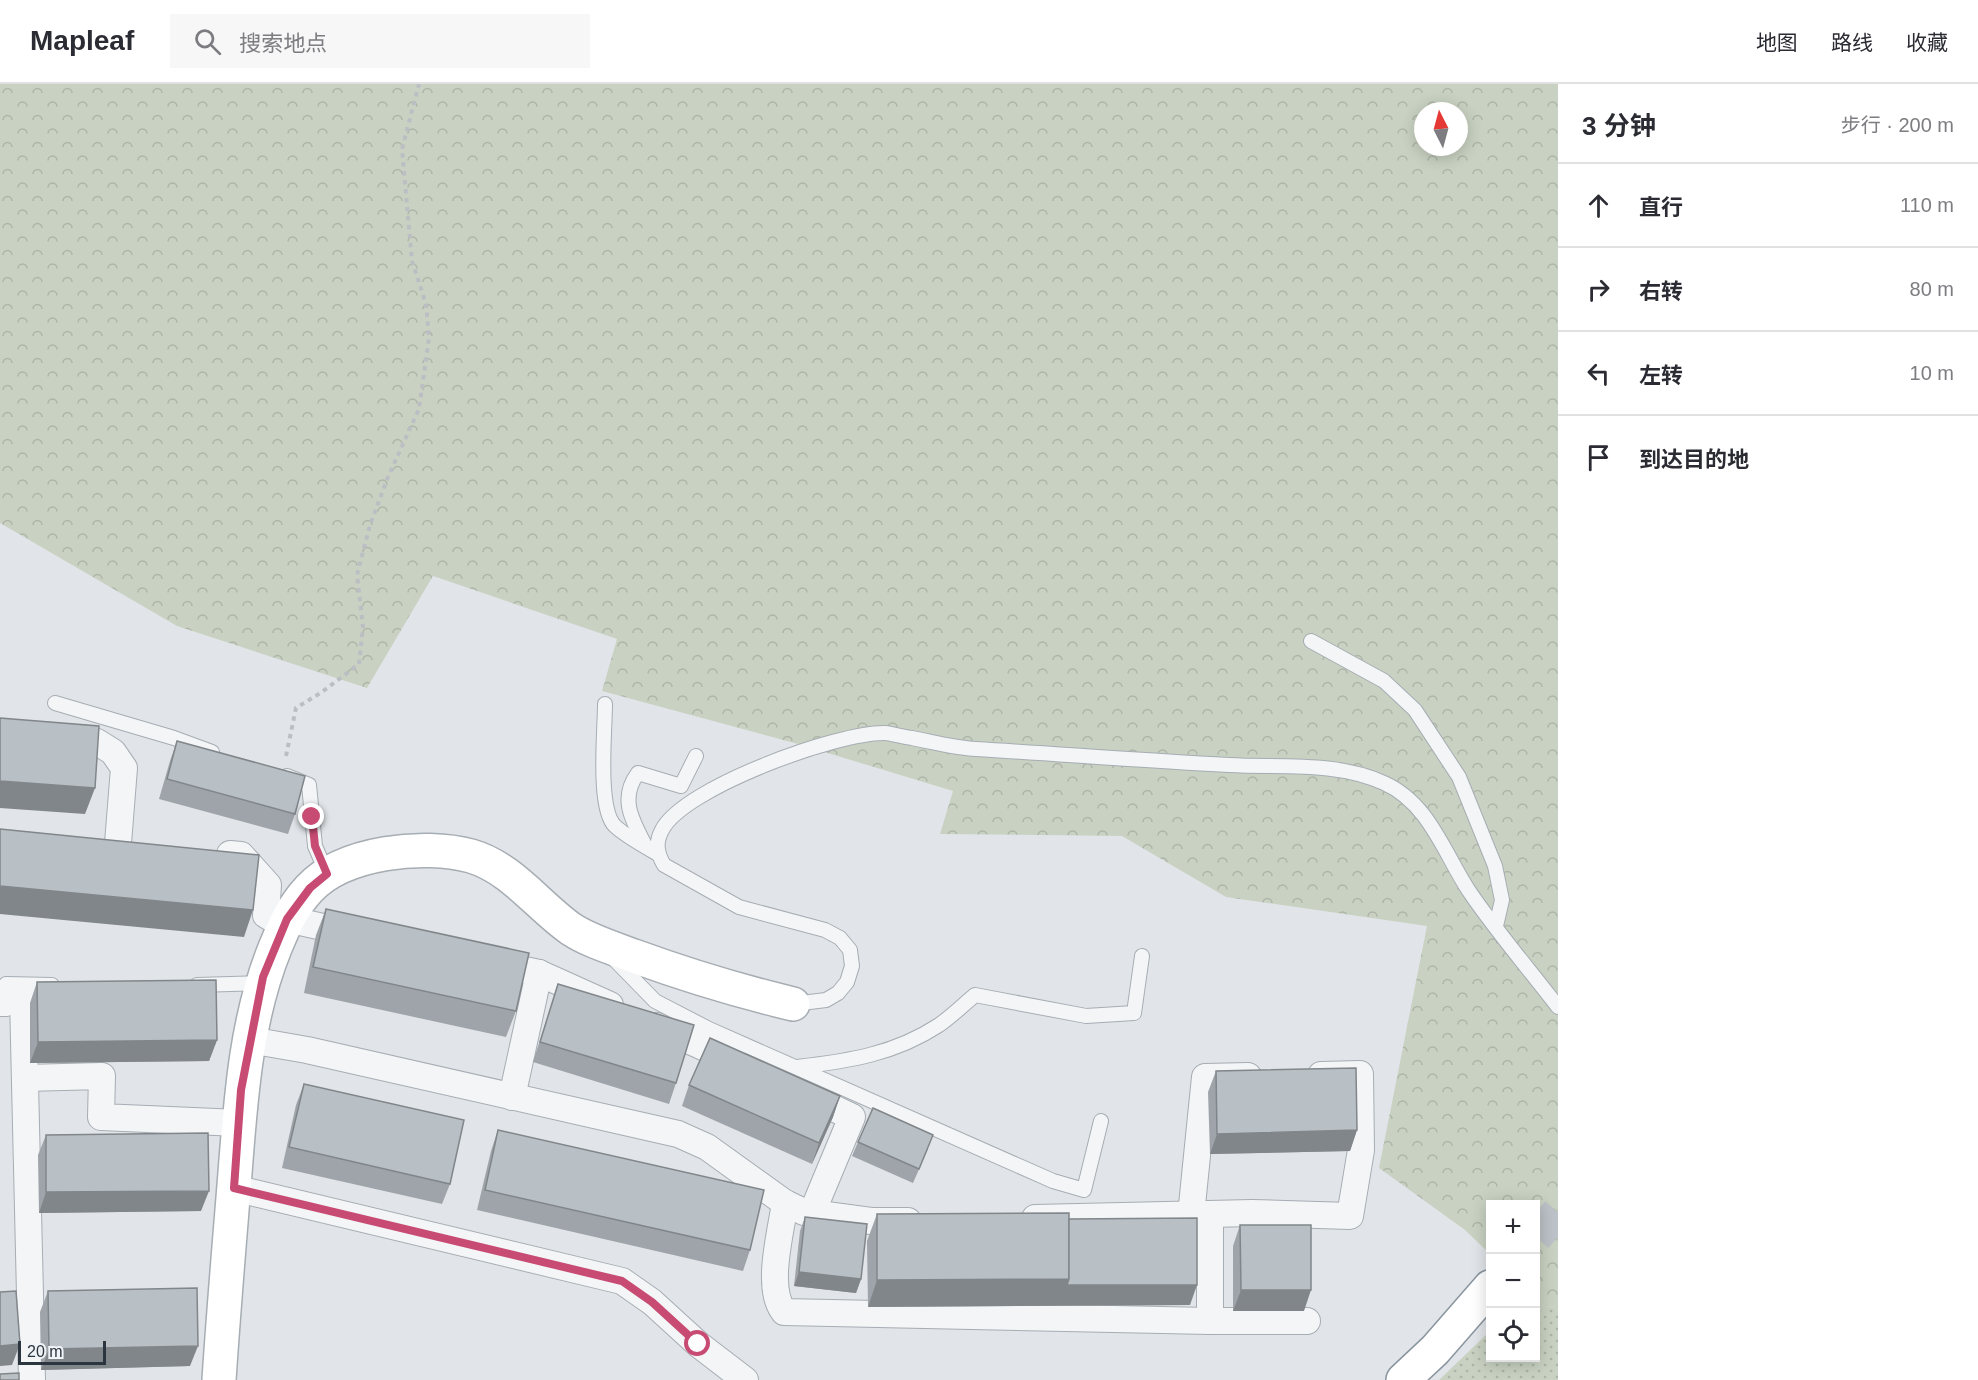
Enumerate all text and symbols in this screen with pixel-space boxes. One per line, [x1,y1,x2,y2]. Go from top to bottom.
search box [170,14,590,68]
text: Mapleaf [30,25,134,56]
icon: search [191,25,224,58]
text: 搜索地点 [239,31,327,56]
text: 地图 [1756,31,1798,54]
text: 路线 [1831,31,1873,54]
text: 收藏 [1906,31,1948,54]
north arrow [1414,102,1468,156]
text: 3 分钟 [1582,111,1656,141]
text: 步行 · 200 m [1841,114,1954,136]
icon: ahead [1582,189,1615,222]
text: 110 m [1900,194,1954,216]
text: 直行 [1639,195,1683,220]
icon: right [1582,273,1615,306]
text: 80 m [1910,278,1954,300]
text: 右转 [1639,279,1683,304]
icon: left [1582,357,1615,390]
text: 10 m [1910,362,1954,384]
text: 左转 [1639,363,1683,388]
icon: arrive [1582,441,1615,474]
text: 到达目的地 [1639,447,1749,472]
route end [298,803,324,829]
map controls [1486,1200,1540,1362]
button: + [1486,1200,1540,1254]
button: − [1486,1254,1540,1308]
button: locate [1486,1308,1540,1362]
route start [684,1330,710,1356]
scale bar [18,1338,106,1366]
text: 20 m [27,1343,63,1360]

